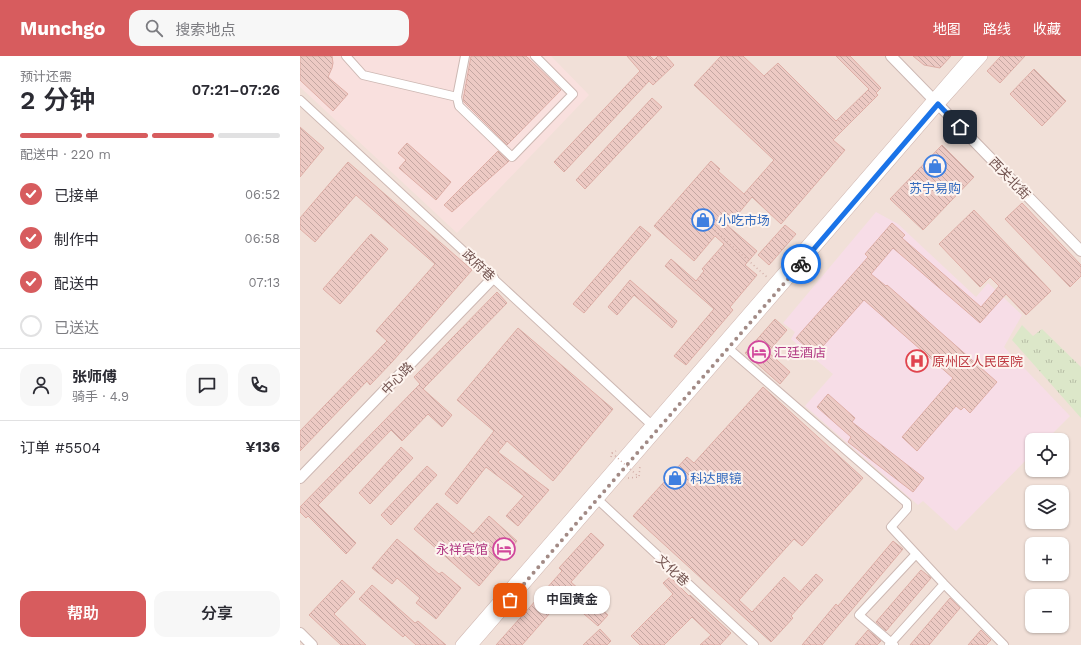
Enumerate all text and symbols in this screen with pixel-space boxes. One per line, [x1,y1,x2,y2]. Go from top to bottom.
search box [129,10,409,46]
text: Munchgo [20,17,105,40]
icon: search [143,17,165,39]
text: 搜索地点 [175,21,235,39]
text: 地图 [933,21,961,37]
text: 路线 [983,21,1011,37]
text: 收藏 [1033,21,1061,37]
text: 预计还需 [20,69,72,84]
text: 07:21–07:26 [192,81,280,99]
text: 2 分钟 [20,85,95,115]
pin [943,110,977,144]
icon: home [949,116,971,138]
text: 配送中 · 220 m [20,147,111,162]
shop icon: 苏宁易购 [922,153,948,179]
street label: 西关北街 [986,154,1033,202]
place label: 苏宁易购 [909,181,961,196]
icon: check [20,183,42,205]
text: 已接单 [54,187,99,205]
text: 06:52 [245,187,280,202]
shop icon: 小吃市场 [690,207,716,233]
place label: 小吃市场 [718,213,770,228]
icon: check [20,227,42,249]
text: 制作中 [54,231,99,249]
text: 06:58 [245,231,280,246]
courier [781,244,821,284]
street label: 政府巷 [459,247,498,284]
icon: bike [790,253,812,275]
icon: check [20,271,42,293]
text: 配送中 [54,275,99,293]
text: 07:13 [248,275,280,290]
text: 已送达 [54,319,99,337]
hotel icon: 汇廷酒店 [746,339,772,365]
place label: 汇廷酒店 [774,345,826,360]
hospital icon: 原州区人民医院 [904,348,930,374]
place label: 原州区人民医院 [932,354,1023,369]
street label: 中心路 [378,359,416,398]
button: person [20,364,62,406]
button: chat [186,364,228,406]
button: phone [238,364,280,406]
text: 张师傅 [72,368,117,386]
text: 骑手 · 4.9 [72,389,129,404]
map controls [1025,433,1069,633]
button: locate [1025,433,1069,477]
text: ¥136 [245,438,280,456]
text: 订单 #5504 [20,439,101,457]
shop icon: 科达眼镜 [662,465,688,491]
place label: 科达眼镜 [690,471,742,486]
button: layers [1025,485,1069,529]
hotel icon: 永祥宾馆 [491,536,517,562]
button: + [1025,537,1069,581]
place label: 永祥宾馆 [436,542,488,557]
street label: 文化巷 [653,552,692,589]
pin [493,583,527,617]
callout: 中国黄金 [534,586,610,614]
icon: bag [499,589,521,611]
button: − [1025,589,1069,633]
button: 帮助 [20,591,146,637]
button: 分享 [154,591,280,637]
text: 中国黄金 [546,592,598,607]

